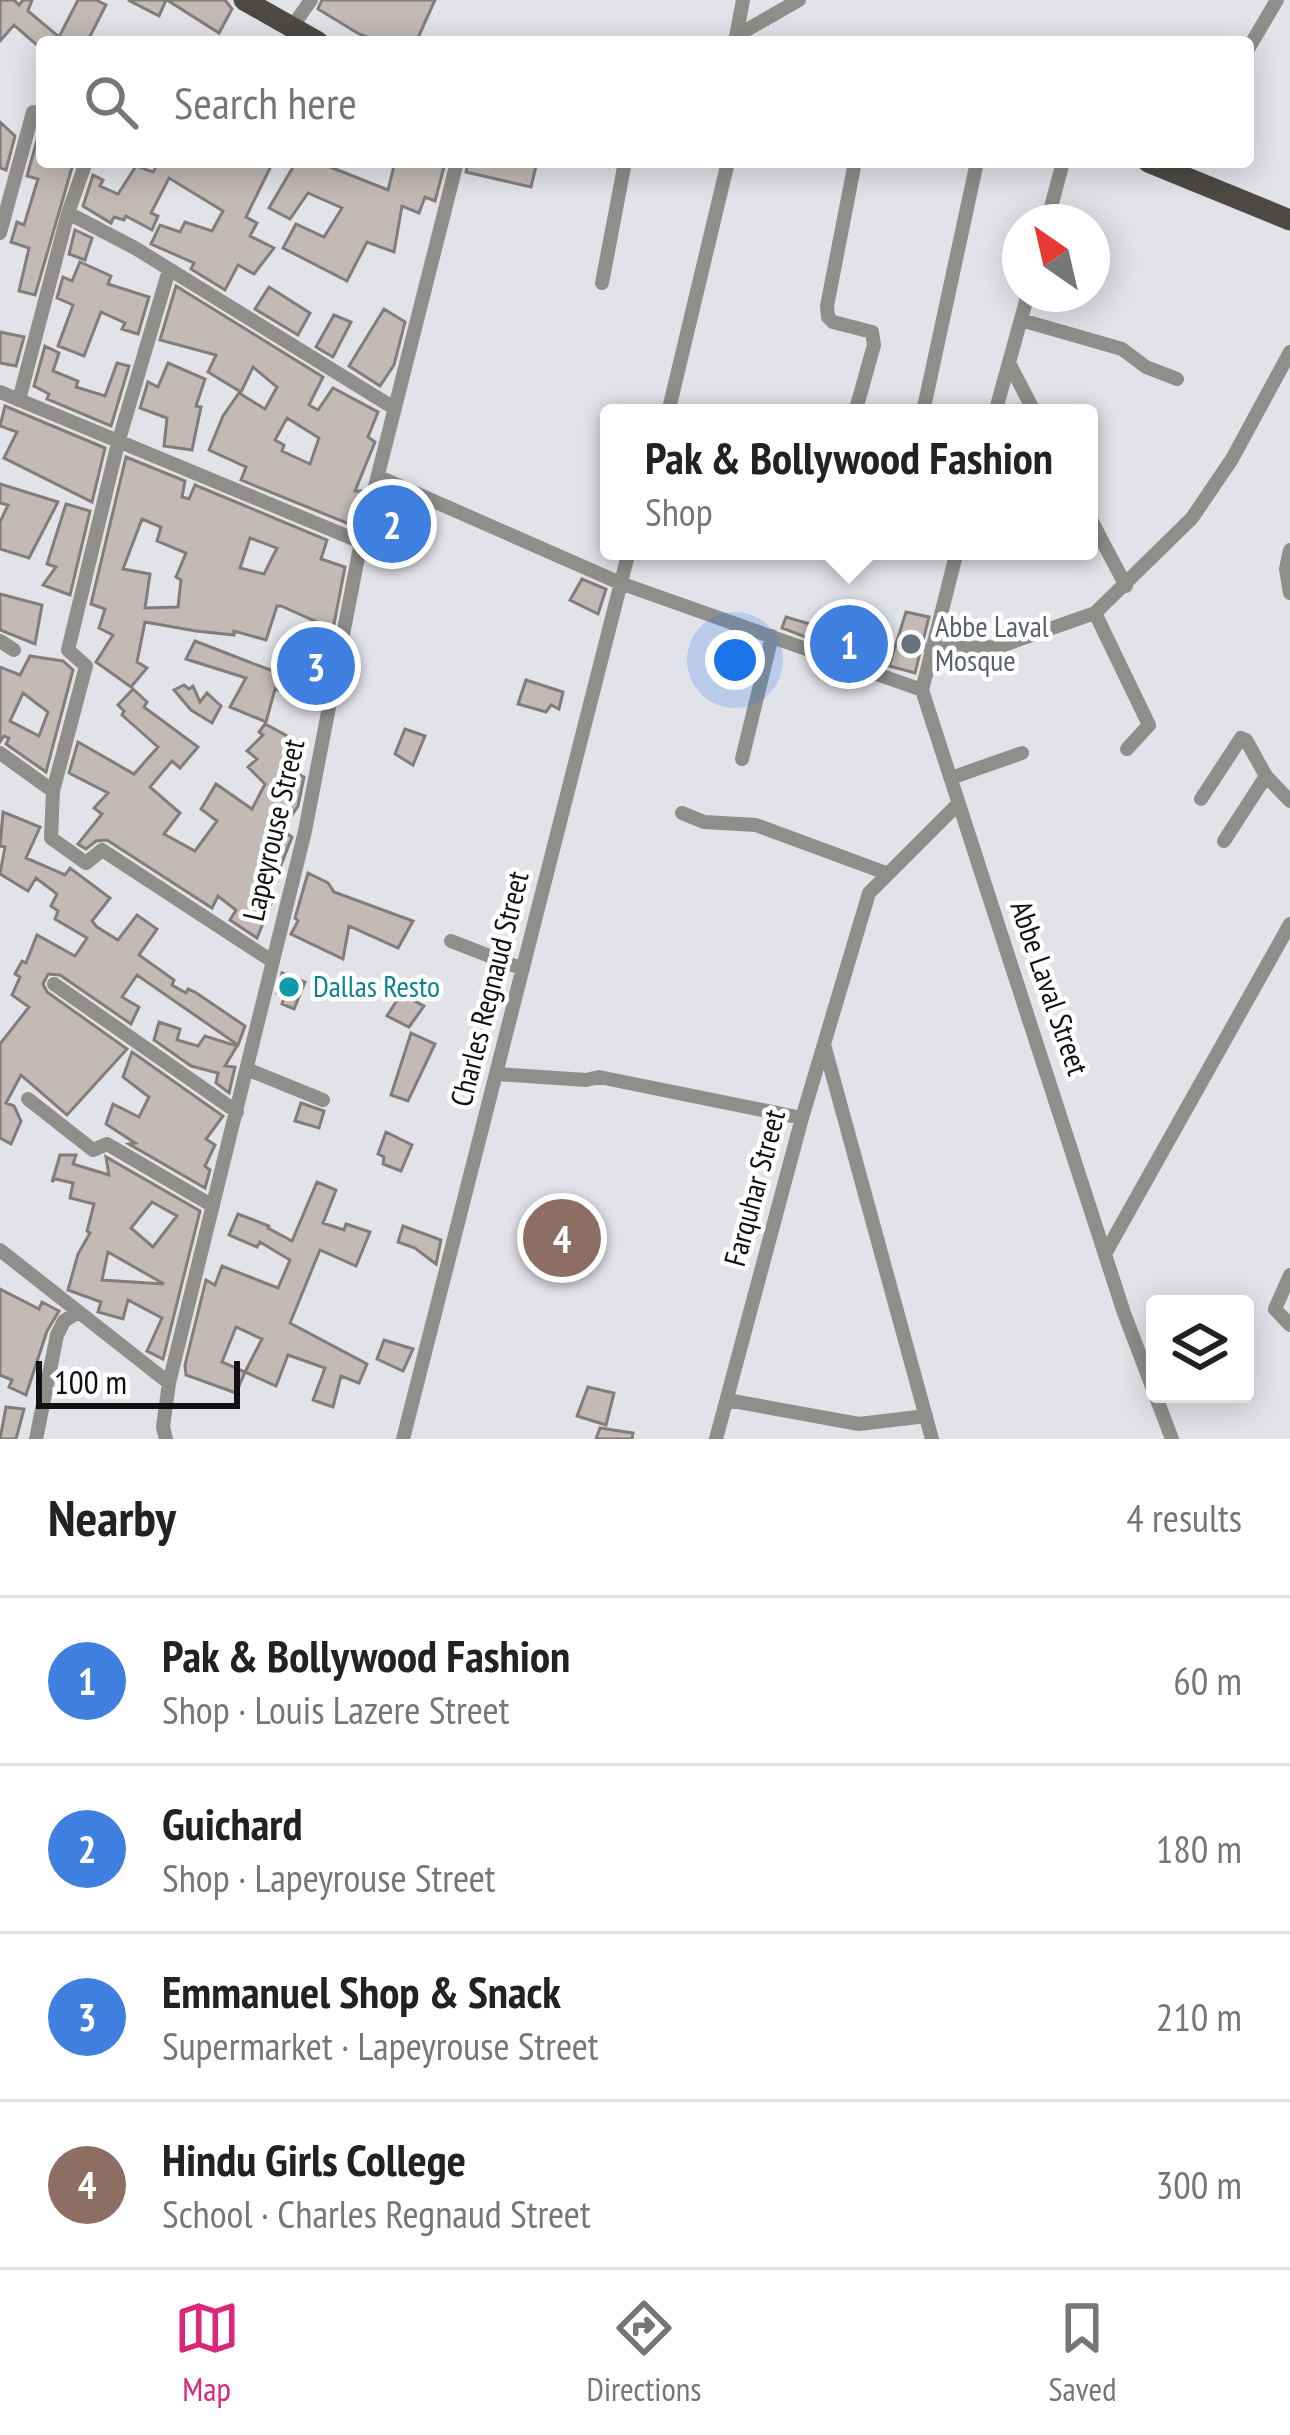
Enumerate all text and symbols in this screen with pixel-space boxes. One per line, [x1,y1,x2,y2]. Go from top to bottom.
search box [36,36,1254,168]
icon: search [78,69,144,135]
text: Search here [174,73,357,131]
north arrow [1002,204,1110,312]
popup [600,404,1098,560]
text: Pak & Bollywood Fashion [645,428,1053,486]
pin: 2 [353,479,431,569]
text: Shop [645,486,713,537]
pin: 1 [810,599,888,689]
place label: Abbe Laval Mosque [935,606,1049,679]
pin: 3 [277,621,355,711]
your location [705,630,765,690]
marker: Abbe Laval Mosque [898,631,924,657]
street label: Lapeyrouse Street [233,734,313,924]
street label: Charles Regnaud Street [440,866,537,1110]
street label: Abbe Laval Street [1002,895,1099,1081]
place label: Dallas Resto [313,966,440,1005]
marker: Dallas Resto [276,974,302,1000]
street label: Farquhar Street [714,1104,793,1270]
pin: 4 [523,1193,601,1283]
map controls [1146,1295,1254,1403]
button: layers [1146,1295,1254,1403]
scale bar [36,1355,240,1408]
text: 100 m [54,1360,127,1403]
text: Nearby [48,1484,176,1550]
text: 4 results [1126,1492,1242,1543]
text: Pak & Bollywood Fashion [162,1626,570,1684]
text: 1 [78,1655,96,1706]
text: 60 m [1173,1655,1242,1706]
text: Shop · Louis Lazere Street [162,1684,509,1735]
text: Guichard [162,1794,303,1852]
text: 2 [78,1823,96,1874]
text: 180 m [1156,1823,1242,1874]
text: Shop · Lapeyrouse Street [162,1852,496,1903]
text: Emmanuel Shop & Snack [162,1962,561,2020]
text: 3 [78,1991,96,2042]
text: 210 m [1156,1991,1242,2042]
text: Supermarket · Lapeyrouse Street [162,2020,599,2071]
text: Hindu Girls College [162,2130,466,2188]
text: 4 [78,2159,96,2210]
text: 300 m [1156,2159,1242,2210]
text: School · Charles Regnaud Street [162,2188,591,2239]
tab: Map [174,2295,240,2410]
tab: Directions [587,2295,701,2410]
tab: Saved [1048,2295,1116,2410]

